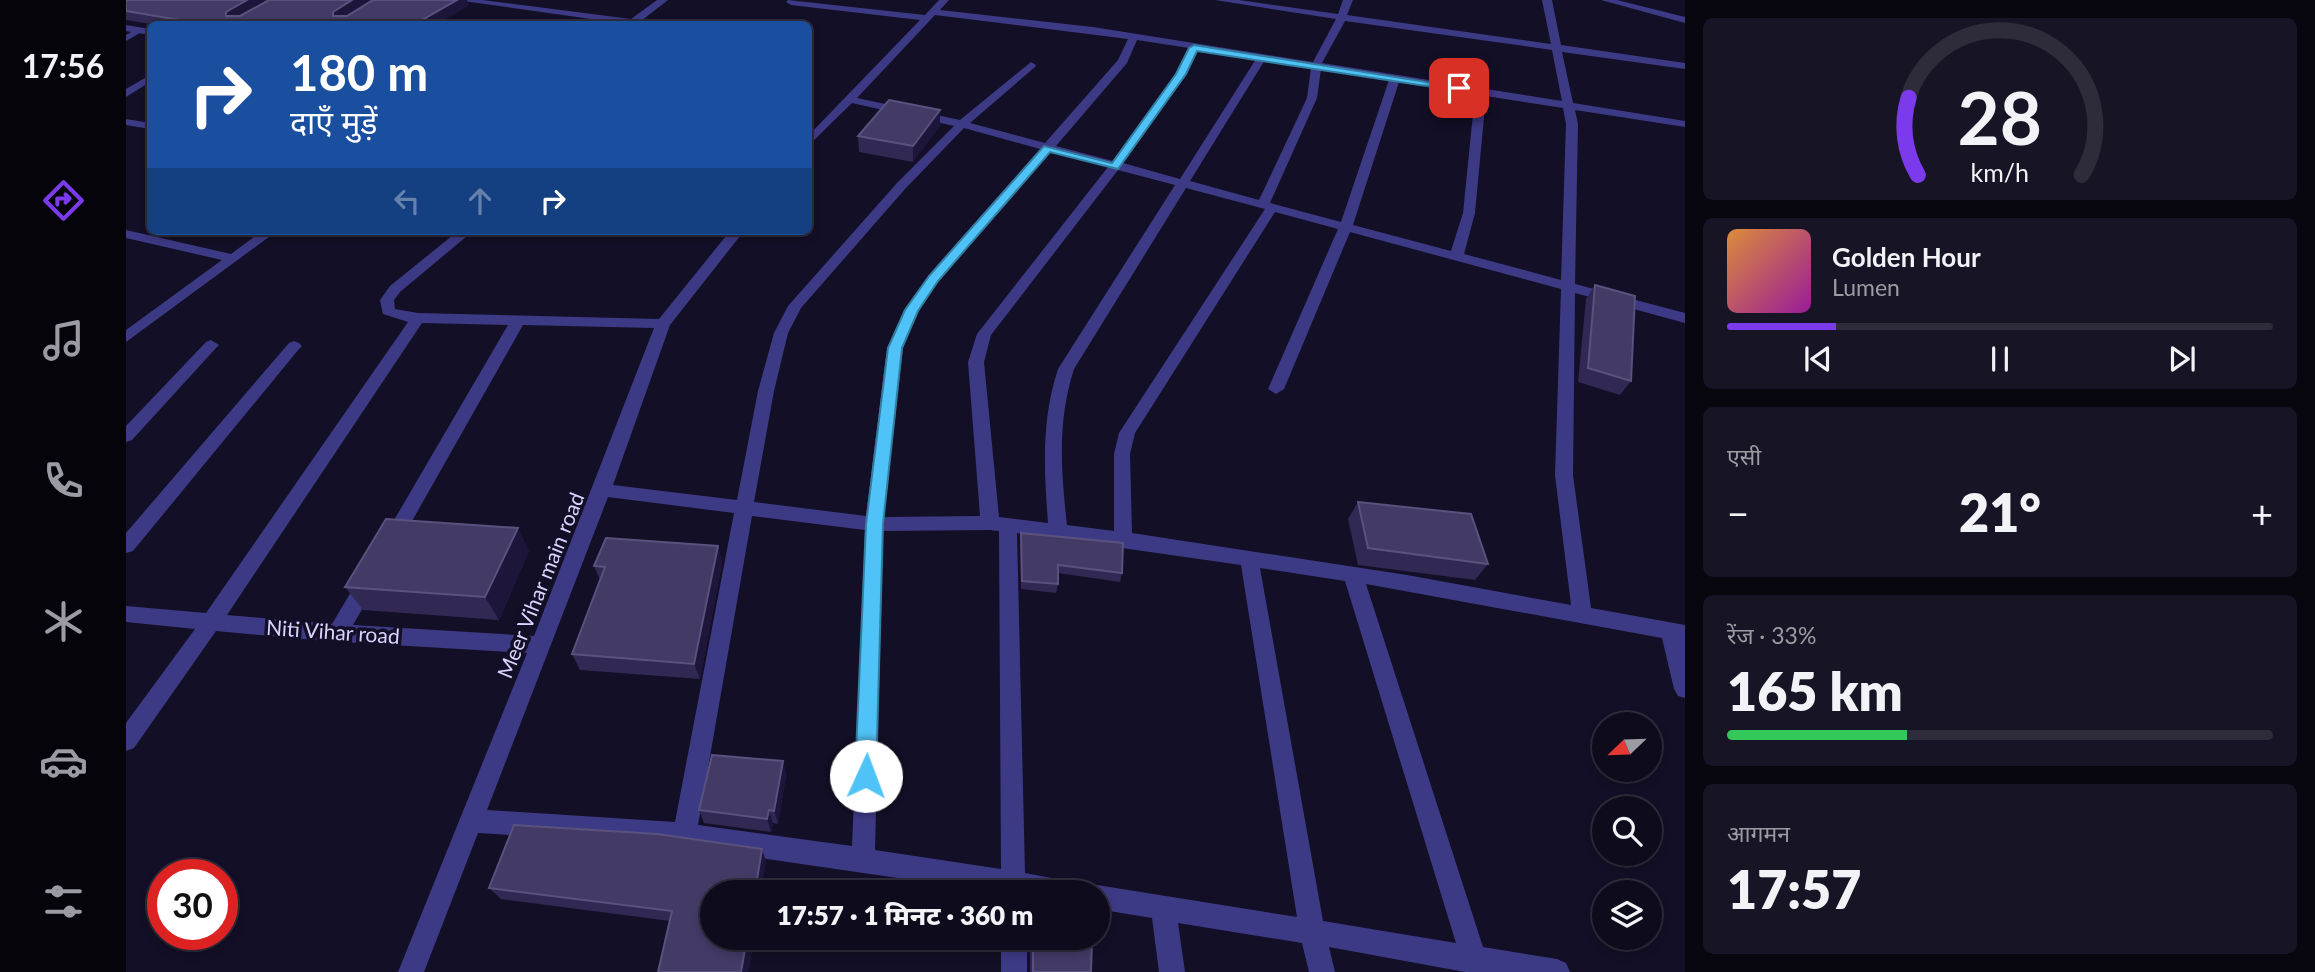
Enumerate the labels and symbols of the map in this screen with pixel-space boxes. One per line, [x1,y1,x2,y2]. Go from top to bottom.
pin [1429,58,1489,118]
street label: Meer Vihar main road [491,488,589,682]
street label: Niti Vihar road [265,614,401,648]
north arrow [1592,712,1662,782]
position arrow [829,739,903,813]
speed limit sign: 30 [147,859,238,950]

